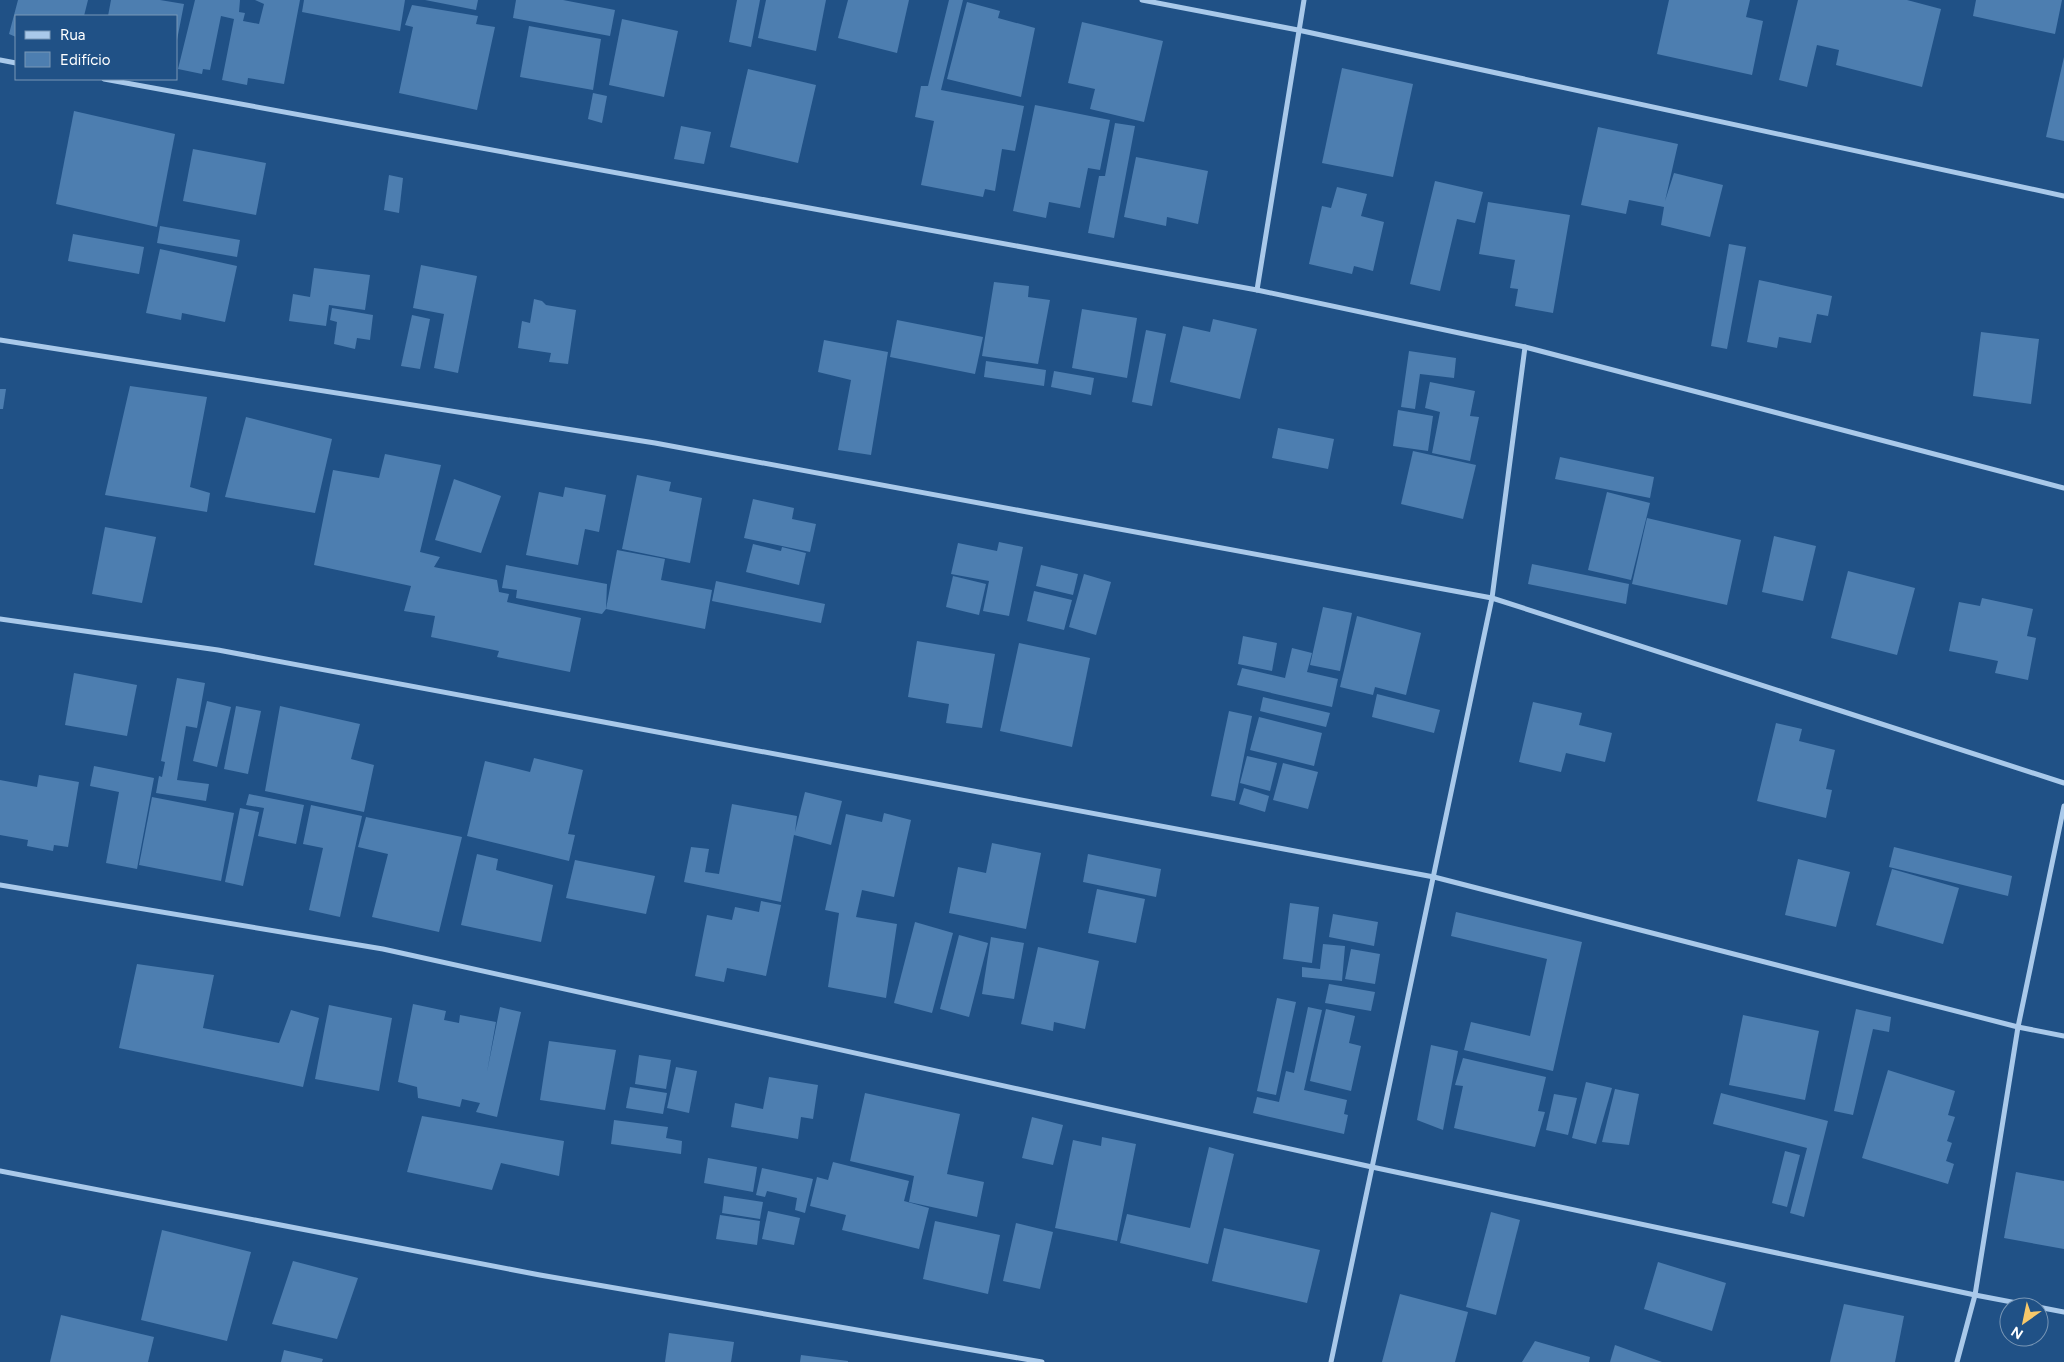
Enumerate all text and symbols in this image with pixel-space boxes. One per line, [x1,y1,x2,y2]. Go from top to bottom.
legend [15,15,178,80]
text: Rua [60,26,85,44]
text: Edifício [60,51,111,69]
north arrow [1999,1297,2049,1347]
text: N [2008,1322,2026,1343]

